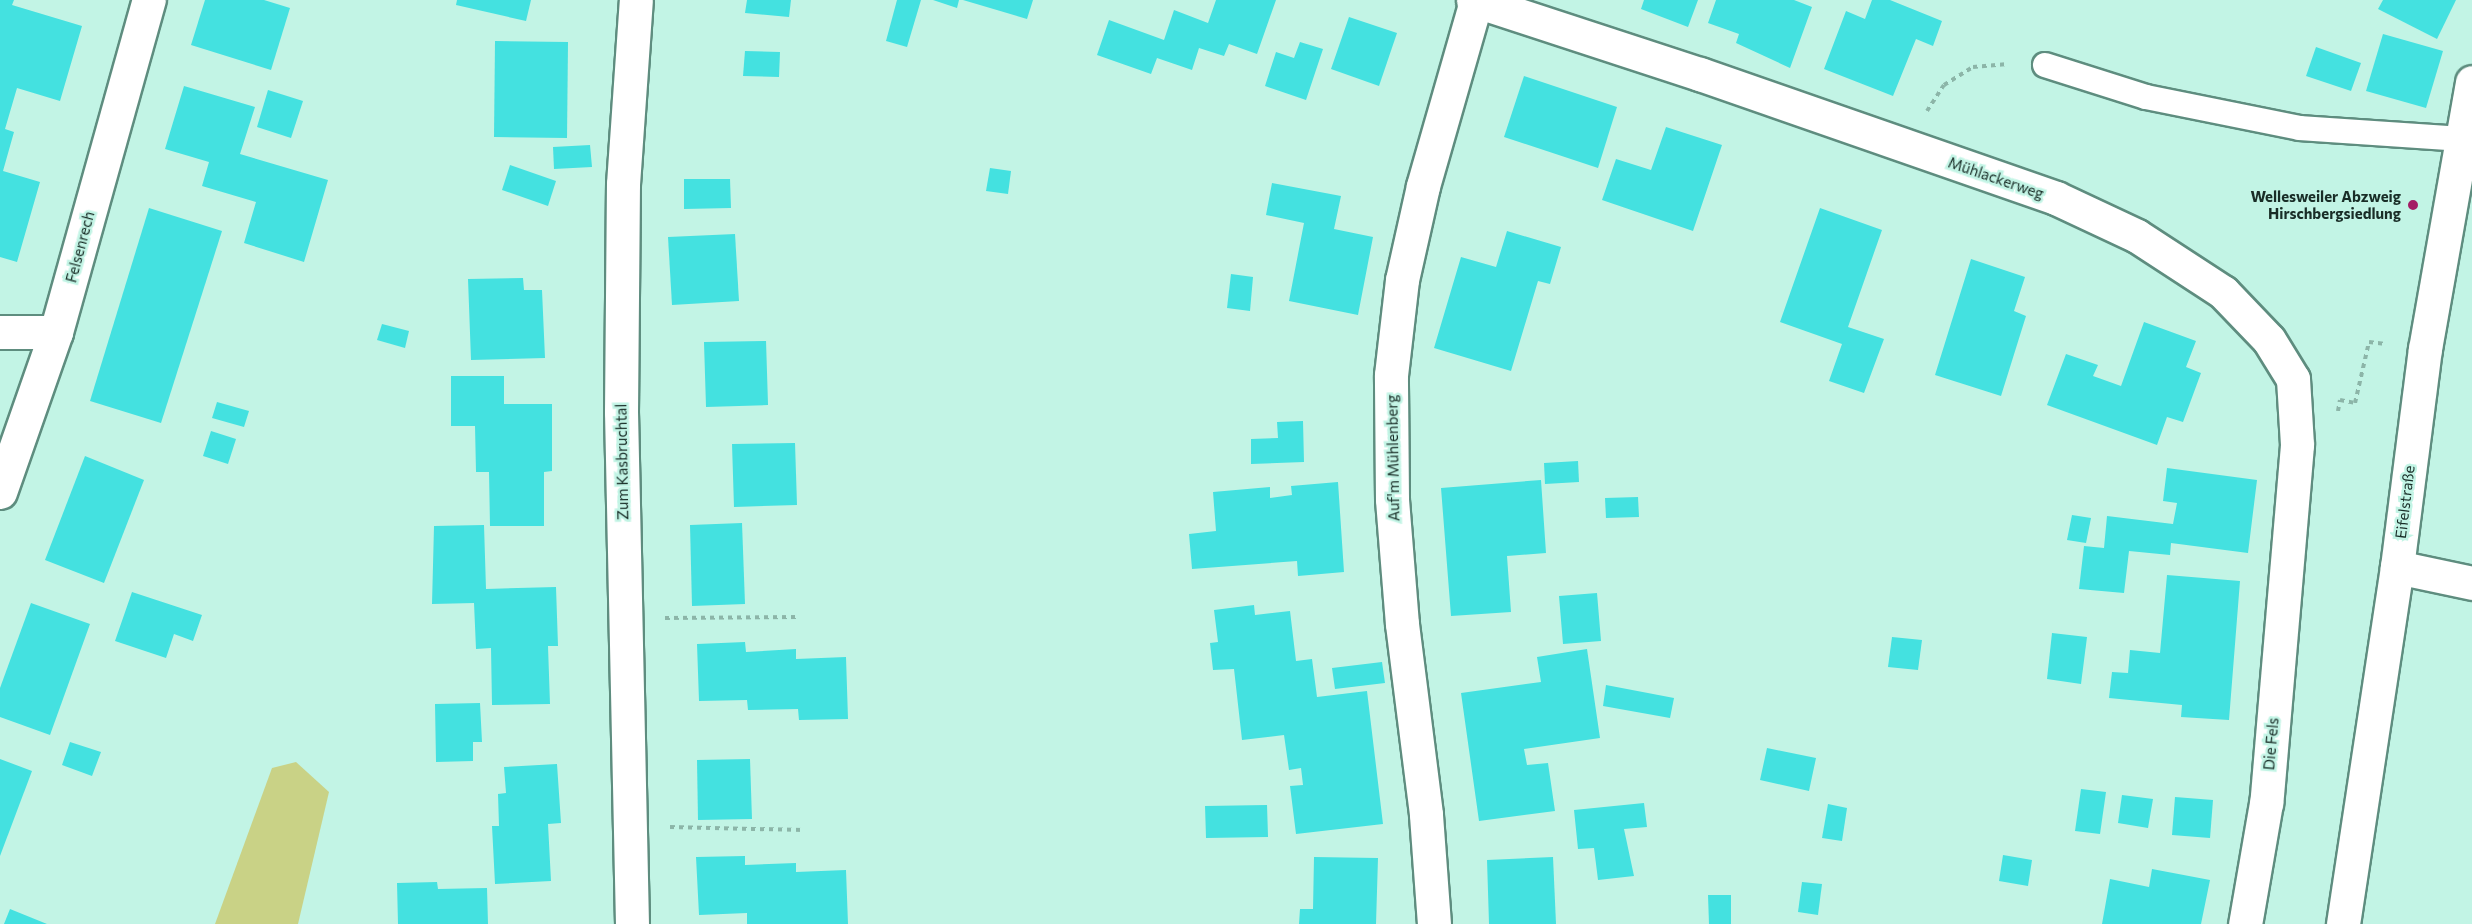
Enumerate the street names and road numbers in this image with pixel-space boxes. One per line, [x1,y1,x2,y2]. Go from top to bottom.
street label: Mühlackerweg [1946,153,2046,203]
street label: Felsenrech [62,209,98,285]
street label: Auf'm Mühlenberg [1383,395,1403,521]
street label: Zum Kasbruchtal [612,404,632,520]
street label: Eifelstraße [2392,464,2418,540]
street label: Die Fels [2260,717,2282,771]

